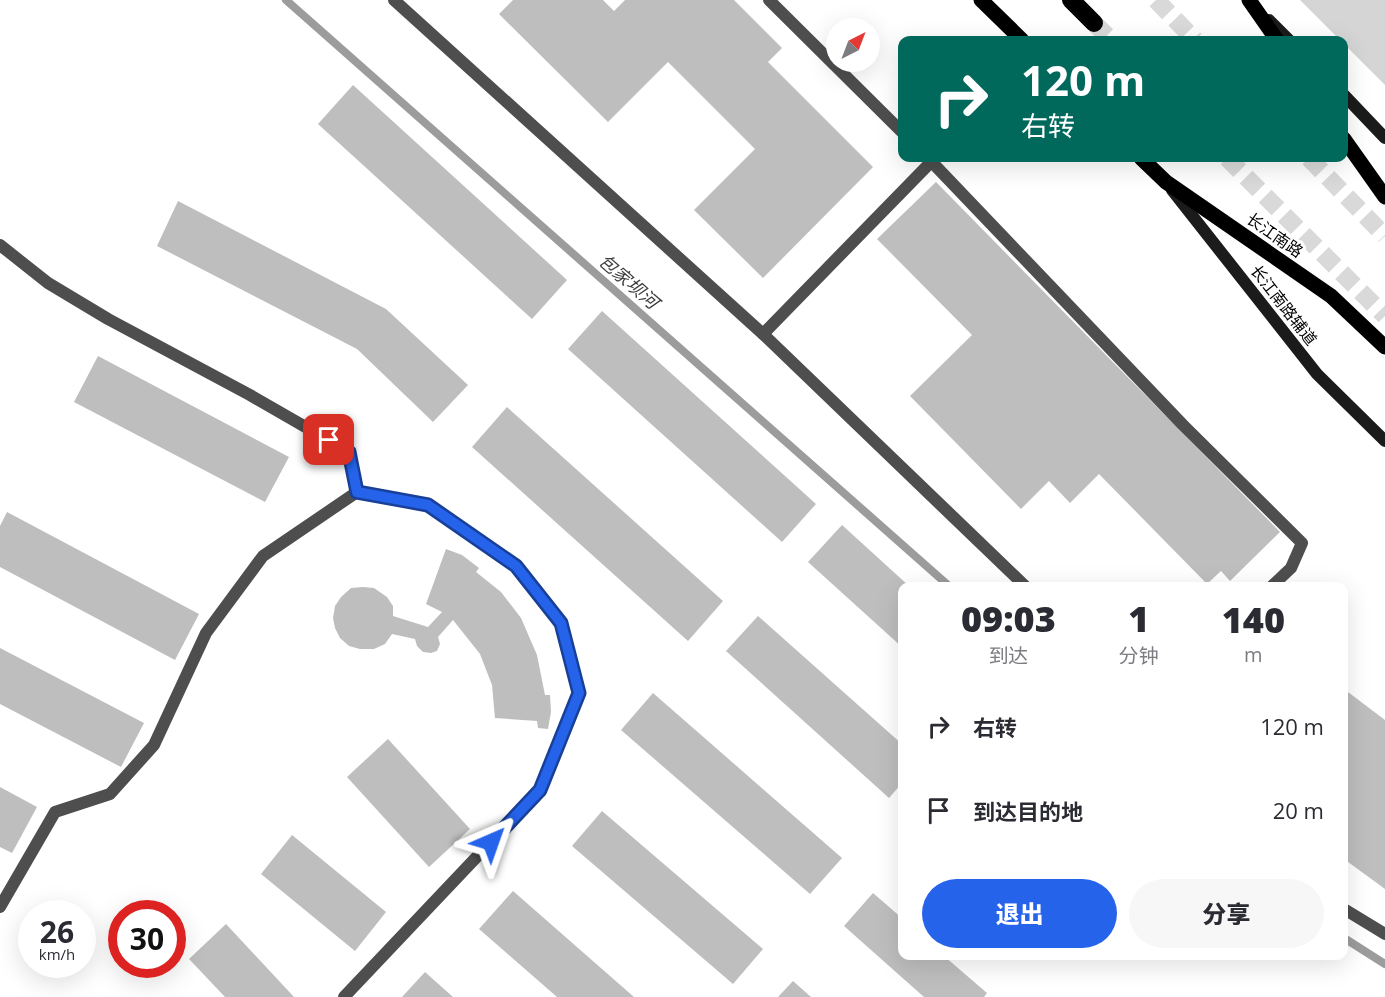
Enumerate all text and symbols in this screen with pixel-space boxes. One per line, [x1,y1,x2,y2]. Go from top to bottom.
north arrow [826,18,880,72]
map controls [826,18,880,72]
text: 120 m [1021,51,1145,108]
icon: right [922,60,1000,138]
text: 右转 [1021,107,1075,144]
street label: 长江南路 [1242,208,1308,262]
water label: 包家坝河 [594,248,666,316]
street label: 长江南路辅道 [1246,260,1322,350]
pin [303,414,354,465]
icon: arrive [312,423,345,456]
text: 09:03 [961,594,1056,643]
text: 1 [1128,594,1149,643]
text: 140 [1222,595,1285,644]
text: m [1244,641,1263,668]
text: 到达 [988,642,1028,669]
text: 分钟 [1119,642,1159,669]
icon: right [922,710,955,743]
text: 120 m [1260,711,1324,741]
text: 右转 [973,712,1017,742]
icon: arrive [922,794,955,827]
text: 20 m [1273,795,1324,825]
text: 到达目的地 [973,796,1083,826]
position arrow [459,810,523,874]
button: 退出 [922,879,1117,948]
button: 分享 [1129,879,1324,948]
speed limit sign: 30 [108,900,186,978]
text: 26 [40,911,74,952]
text: km/h [39,944,75,964]

